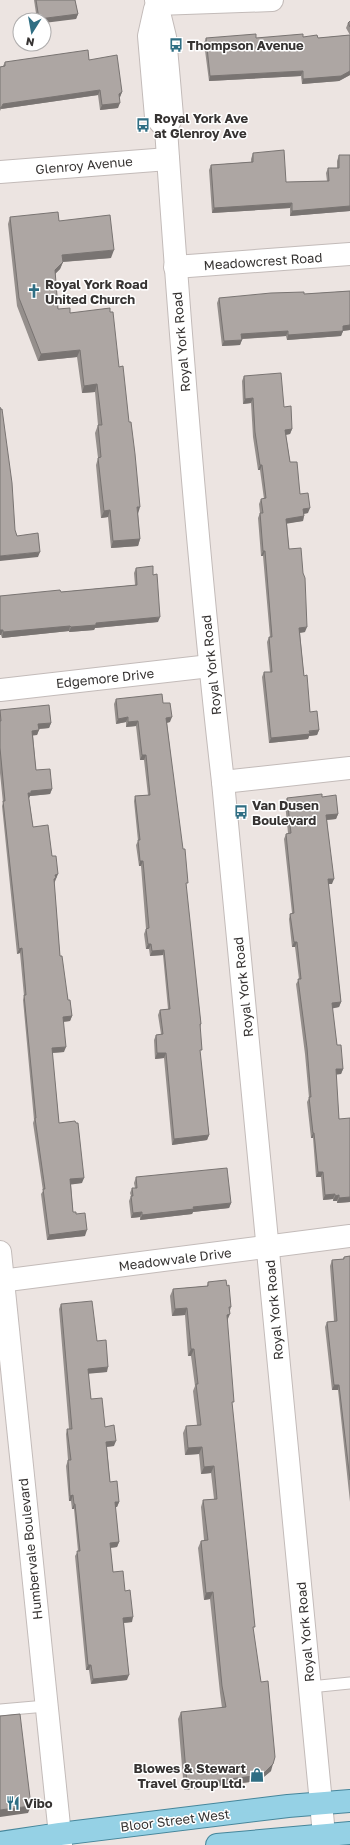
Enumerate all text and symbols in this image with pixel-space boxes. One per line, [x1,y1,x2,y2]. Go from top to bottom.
north arrow [12,12,52,52]
text: N [25,35,35,49]
bus stop icon: Thompson Avenue [168,37,184,53]
place label: Thompson Avenue [187,37,304,53]
place label: Royal York Ave at Glenroy Ave [154,110,249,141]
bus stop icon: Royal York Ave at Glenroy Ave [135,117,151,133]
street label: Glenroy Avenue [35,153,133,177]
street label: Meadowcrest Road [203,249,323,273]
place label: Royal York Road United Church [45,276,148,307]
church icon: Royal York Road United Church [26,283,42,299]
street label: Royal York Road [169,291,193,393]
street label: Royal York Road [198,614,224,716]
street label: Edgemore Drive [55,665,155,691]
place label: Van Dusen Boulevard [252,797,319,828]
bus stop icon: Van Dusen Boulevard [233,804,249,820]
street label: Royal York Road [230,936,256,1038]
street label: Meadowvale Drive [118,1244,232,1274]
street label: Royal York Road [262,1259,286,1361]
street label: Humbervale Boulevard [15,1477,45,1621]
street label: Royal York Road [293,1581,317,1683]
place label: Blowes & Stewart Travel Group Ltd. [133,1760,246,1791]
shop icon: Blowes & Stewart Travel Group Ltd. [249,1767,265,1783]
restaurant icon: Vibo [5,1795,21,1811]
place label: Vibo [24,1795,53,1811]
street label: Bloor Street West [119,1805,231,1835]

